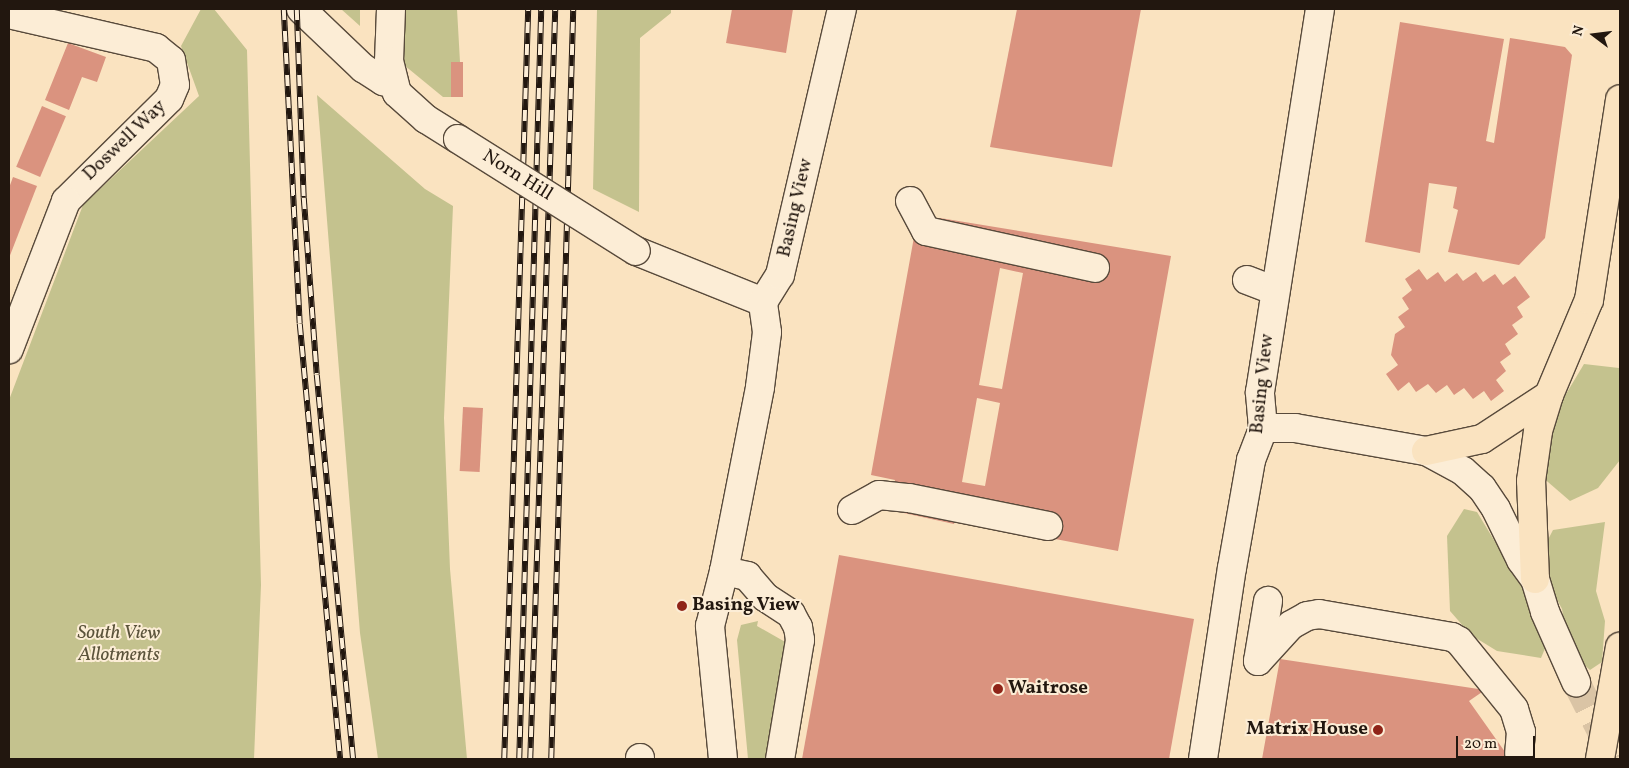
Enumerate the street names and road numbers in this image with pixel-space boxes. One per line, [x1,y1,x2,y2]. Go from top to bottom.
street label: Doswell Way [78,96,172,186]
street label: Norn Hill [478,145,556,207]
street label: Basing View [773,156,819,260]
street label: Basing View [1246,332,1280,436]

